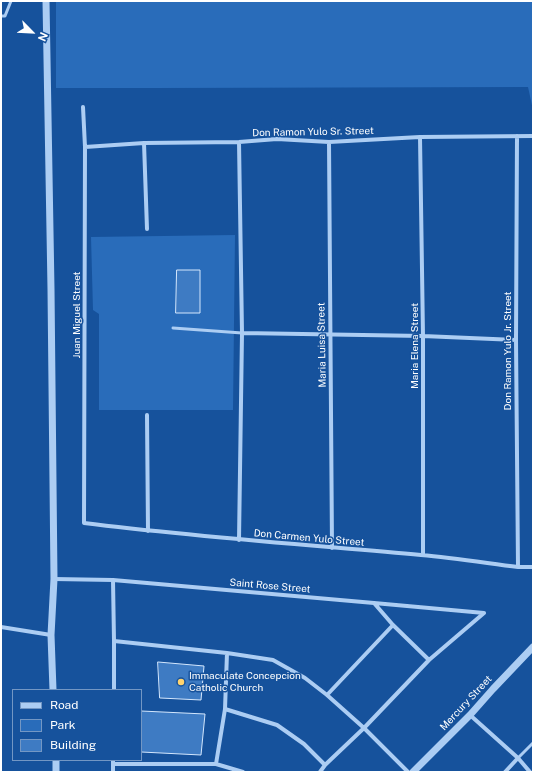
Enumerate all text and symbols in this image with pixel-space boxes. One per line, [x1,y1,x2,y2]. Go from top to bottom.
north arrow [12,12,52,52]
text: N [36,31,50,43]
street label: Don Ramon Yulo Sr. Street [252,125,374,139]
street label: Juan Miguel Street [71,272,83,358]
street label: Don Ramon Yulo Jr. Street [502,292,514,410]
street label: Maria Luisa Street [315,302,329,388]
street label: Maria Elena Street [409,303,421,389]
street label: Don Carmen Yulo Street [253,527,365,549]
street label: Saint Rose Street [229,576,311,596]
place label: Immaculate Concepcion Catholic Church [189,670,301,694]
street label: Mercury Street [438,673,494,733]
marker: Immaculate Concepcion Catholic Church [176,677,186,687]
legend [12,689,142,761]
text: Road [50,698,78,712]
text: Park [50,718,76,732]
text: Building [50,738,96,752]

